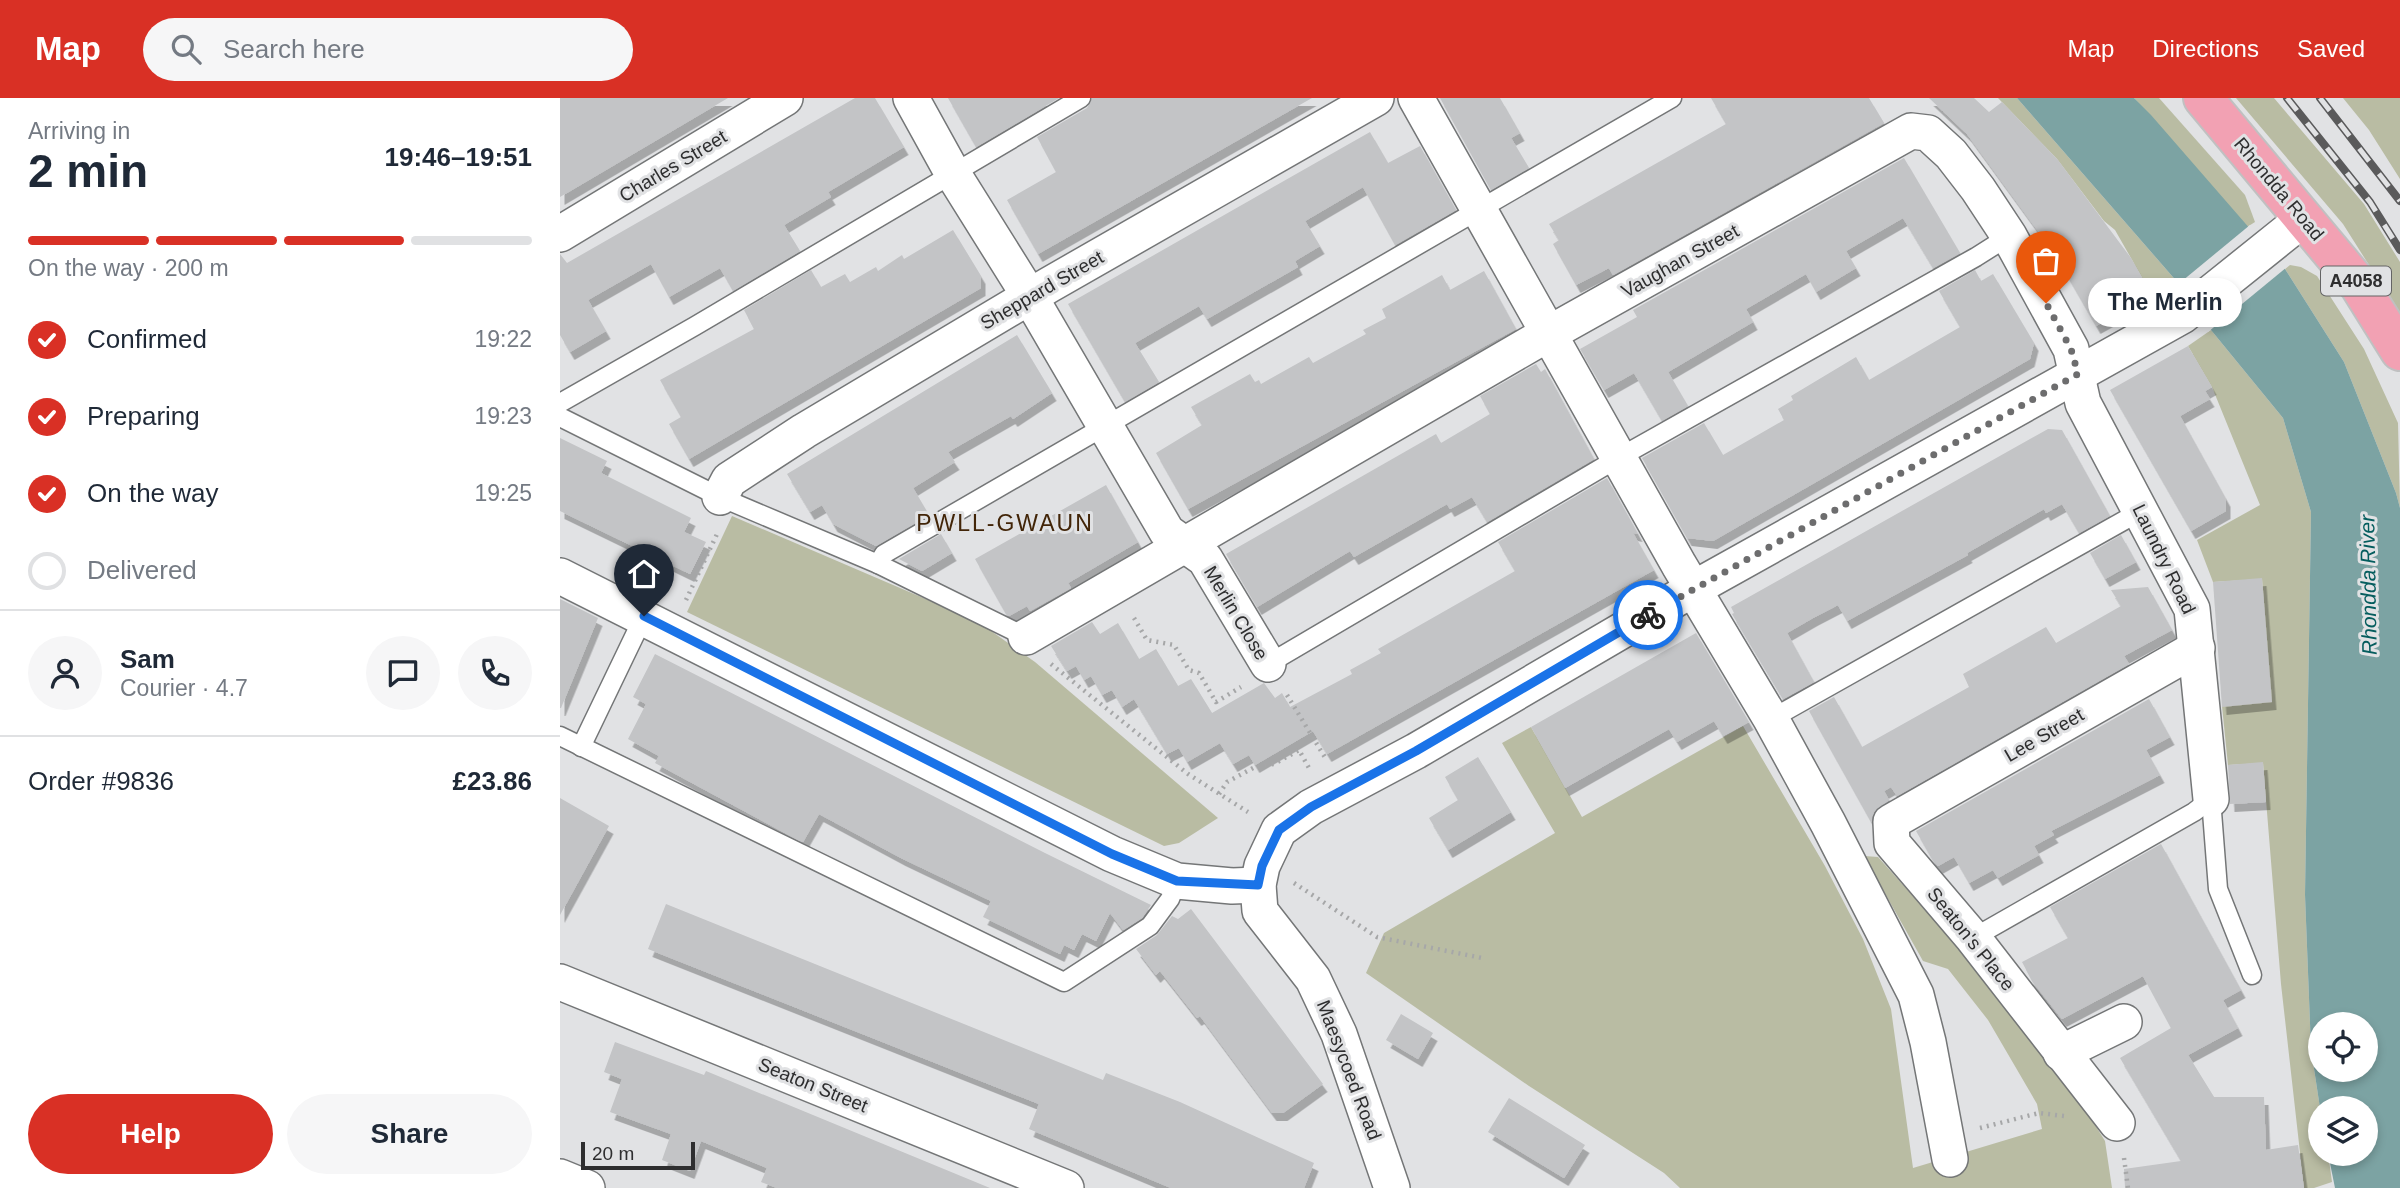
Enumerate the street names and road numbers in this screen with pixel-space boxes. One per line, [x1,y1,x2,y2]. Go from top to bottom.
street label: Charles Street [616,125,731,206]
street label: Rhondda Road [2230,133,2328,245]
street label: Vaughan Street [1618,220,1743,302]
street label: Sheppard Street [977,246,1108,334]
road number: A4058 [2321,266,2391,296]
street label: Laundry Road [2128,501,2200,617]
street label: Merlin Close [1200,562,1272,664]
street label: Lee Street [2001,704,2088,766]
street label: Seaton's Place [1923,883,2019,995]
street label: Maesycoed Road [1313,997,1385,1143]
street label: Seaton Street [755,1053,871,1117]

